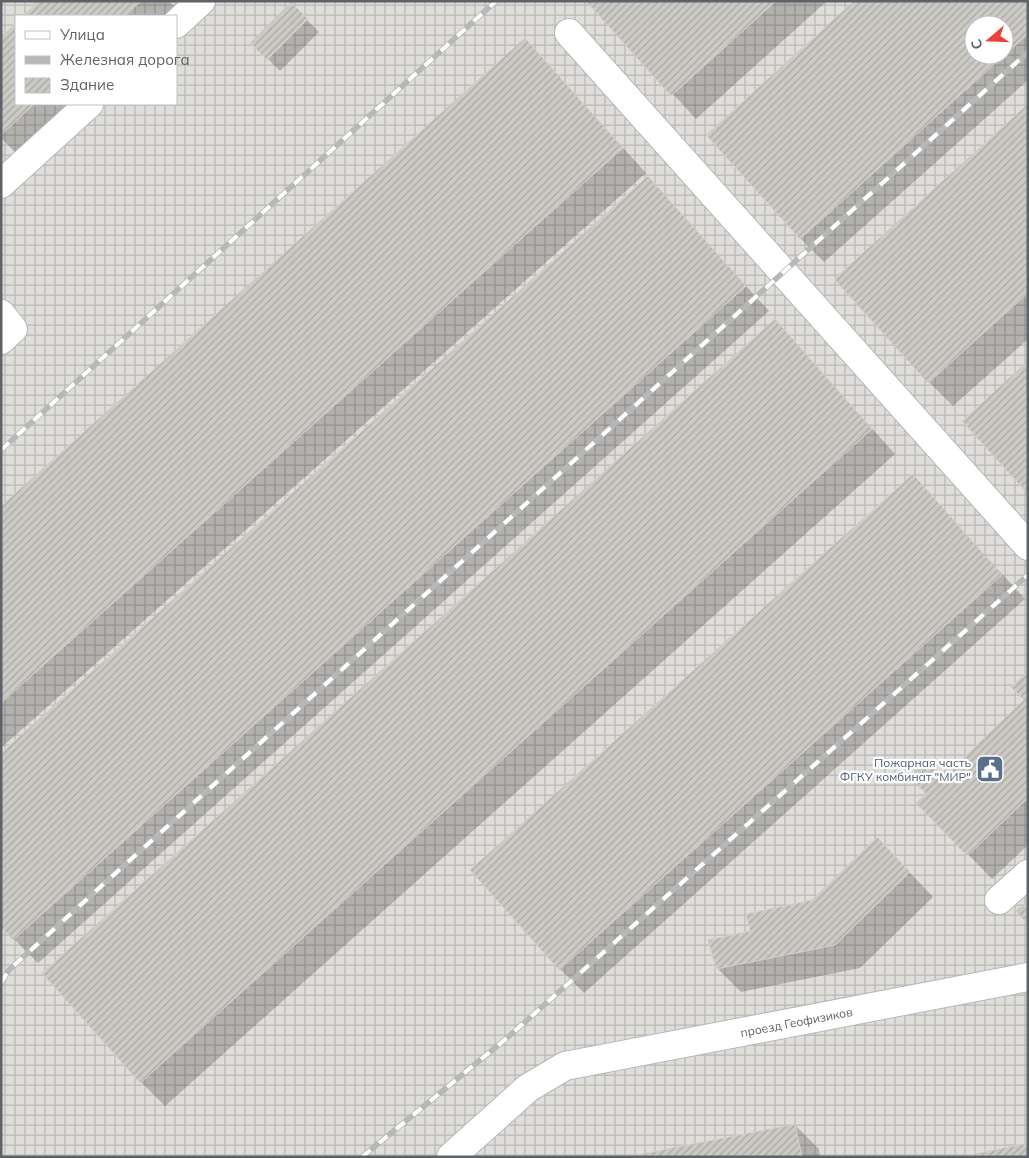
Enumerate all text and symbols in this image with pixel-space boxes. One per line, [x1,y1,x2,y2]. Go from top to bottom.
legend [15,15,178,105]
north arrow [964,15,1014,65]
text: Улица [59,25,105,44]
text: С [967,37,987,52]
text: Железная дорога [60,50,190,69]
text: Здание [60,75,114,94]
public building icon: Пожарная часть ФГКУ комбинат "МИР" [975,754,1005,784]
place label: Пожарная часть ФГКУ комбинат "МИР" [840,755,971,784]
street label: проезд Геофизиков [739,1003,854,1040]

